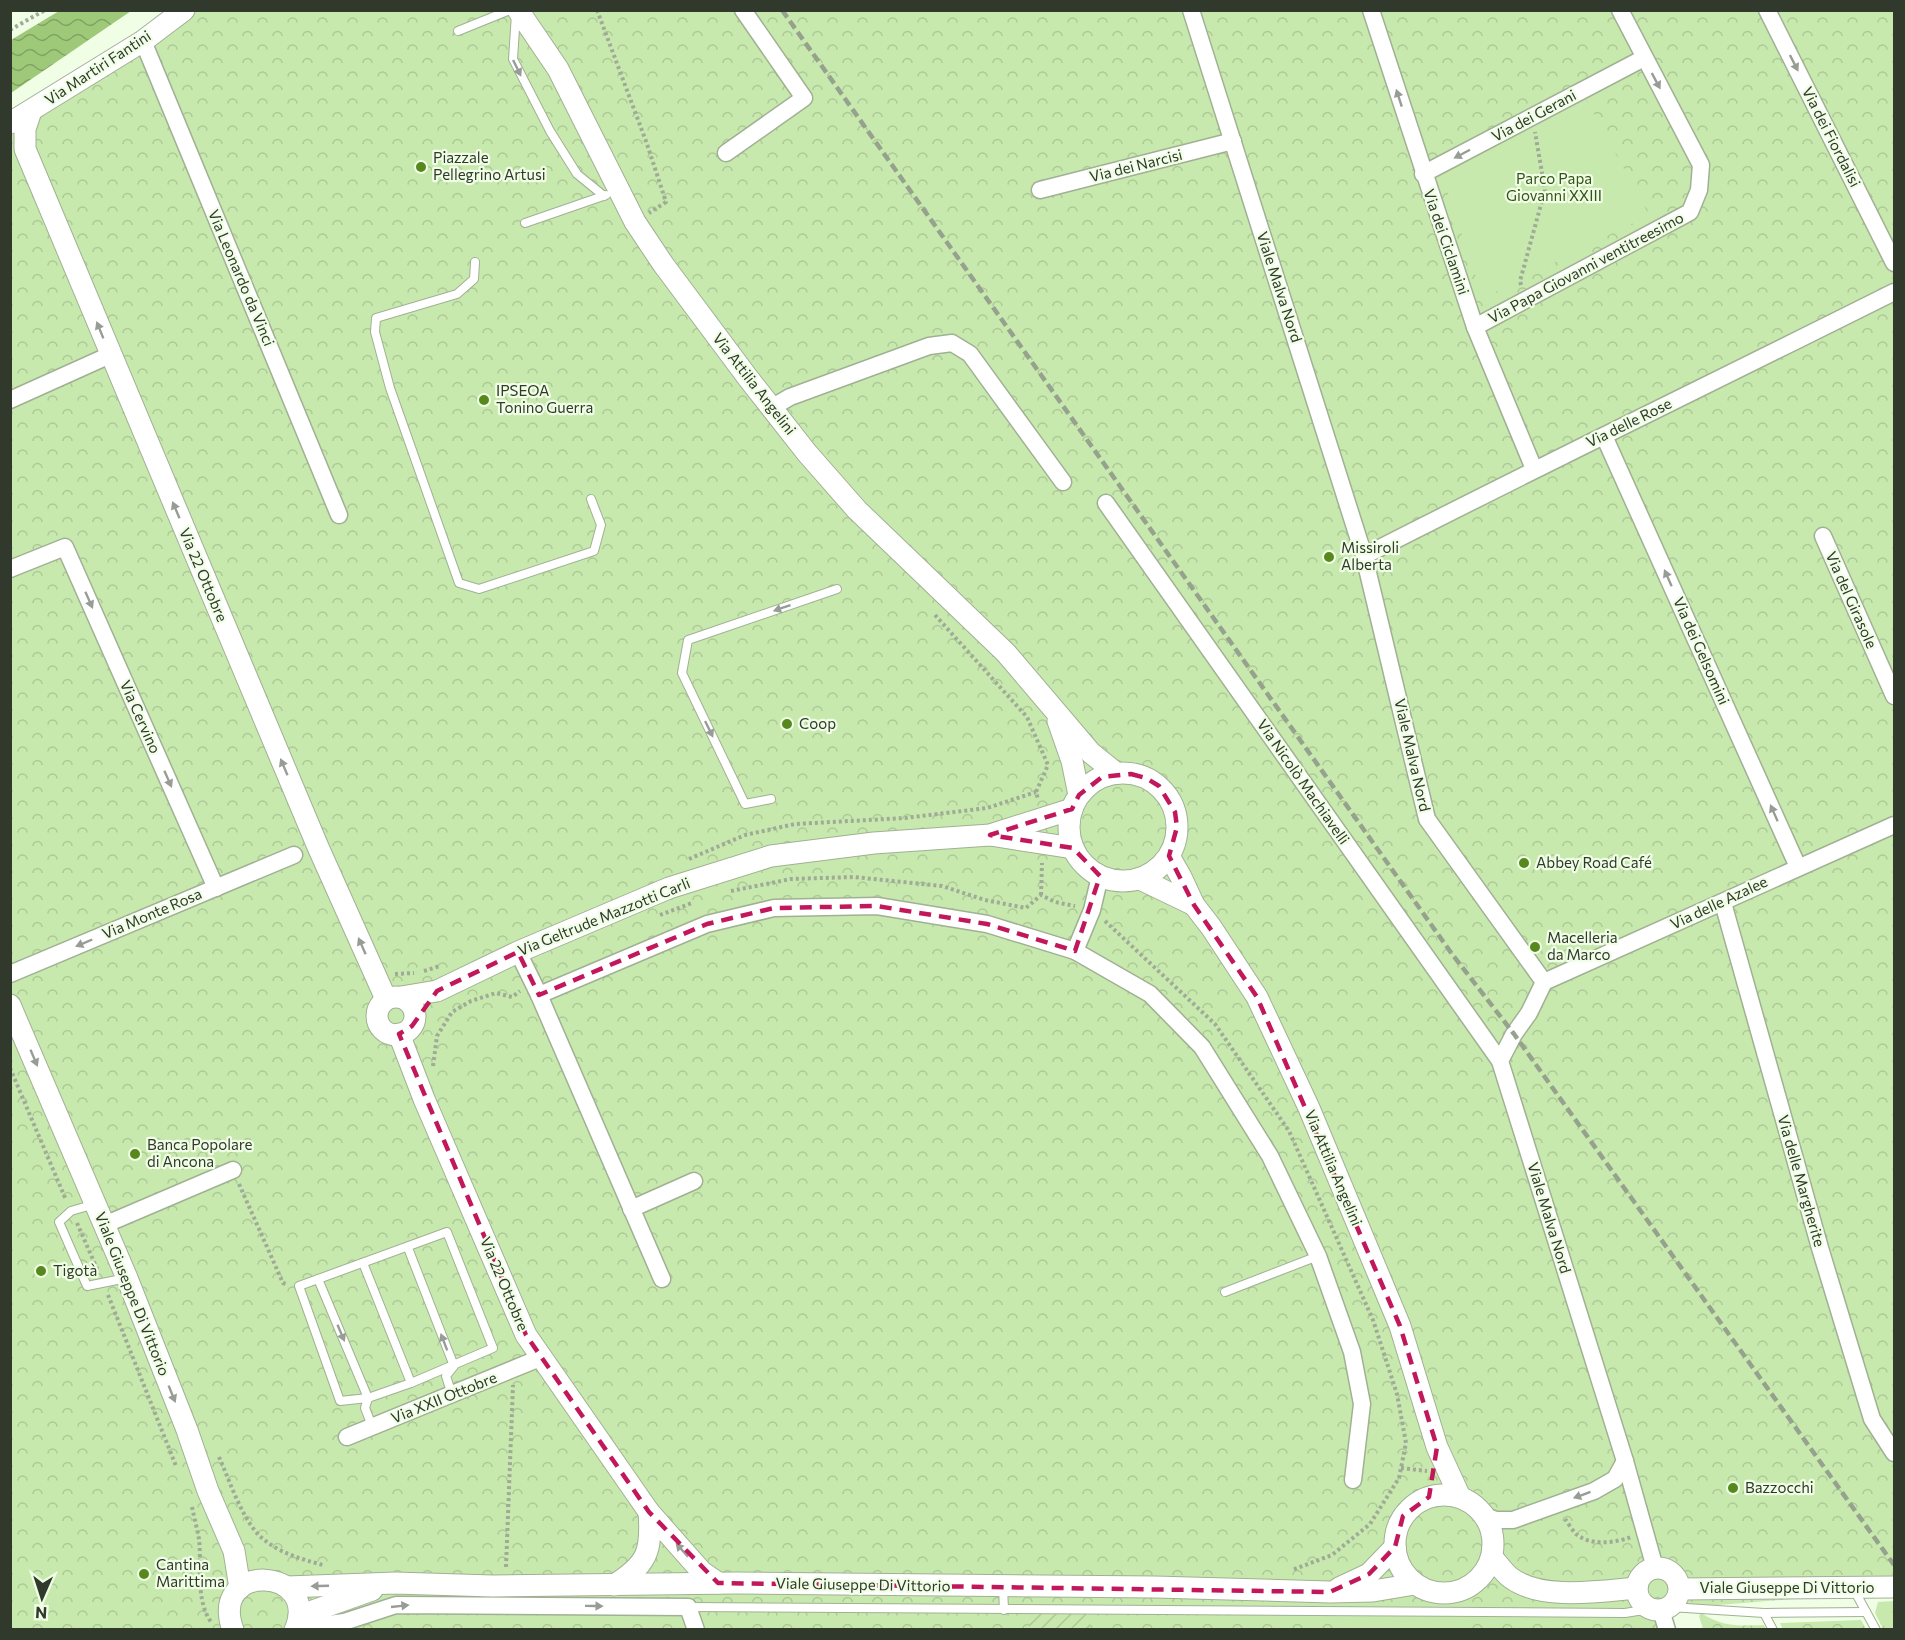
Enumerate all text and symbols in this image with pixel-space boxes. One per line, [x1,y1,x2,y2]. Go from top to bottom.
street label: Via Martiri Fantini [41,26,154,108]
one-way arrow [1789,54,1798,71]
one-way arrow [513,59,522,76]
one-way arrow [1651,73,1661,90]
street label: Via dei Fiordalisi [1799,83,1865,190]
street label: Via dei Gerani [1488,85,1579,145]
one-way arrow [1394,89,1403,107]
street label: Via dei Narcisi [1087,145,1184,185]
place label: Piazzale Pellegrino Artusi [433,148,546,183]
one-way arrow [1453,148,1471,158]
marker: Piazzale Pellegrino Artusi [414,160,428,174]
park label: Parco Papa Giovanni XXIII [1506,169,1602,204]
street label: Via dei Ciclamini [1420,186,1473,297]
street label: Via Leonardo da Vinci [205,207,279,349]
street label: Via Papa Giovanni ventitreesimo [1485,208,1686,326]
street label: Viale Malva Nord [1254,229,1306,344]
one-way arrow [95,321,105,339]
street label: Via Attilia Angelini [709,329,800,438]
place label: IPSEOA Tonino Guerra [496,381,593,416]
marker: IPSEOA Tonino Guerra [477,393,491,407]
street label: Via delle Rose [1583,394,1674,451]
one-way arrow [171,501,180,519]
street label: Via 22 Ottobre [176,525,232,624]
place label: Missiroli Alberta [1341,538,1399,573]
street label: Via del Girasole [1823,548,1881,651]
marker: Missiroli Alberta [1322,550,1336,564]
one-way arrow [1663,569,1673,587]
one-way arrow [84,592,93,609]
street label: Via dei Gelsomini [1670,594,1734,707]
one-way arrow [773,604,791,613]
street label: Via Cervino [117,677,165,756]
street label: Viale Malva Nord [1391,697,1435,813]
place label: Coop [799,714,836,732]
street label: Via Nicolò Machiavelli [1254,715,1354,847]
marker: Coop [780,717,794,731]
one-way arrow [704,720,714,737]
one-way arrow [279,758,288,776]
one-way arrow [163,770,172,787]
one-way arrow [1770,805,1779,822]
place label: Abbey Road Café [1536,853,1652,871]
marker: Abbey Road Café [1517,856,1531,870]
street label: Via delle Azalee [1667,872,1770,932]
street label: Via Geltrude Mazzotti Carli [515,873,692,959]
street label: Via Monte Rosa [99,884,204,942]
place label: Macelleria da Marco [1547,928,1618,963]
one-way arrow [357,936,367,954]
one-way arrow [75,938,93,948]
marker: Macelleria da Marco [1528,940,1542,954]
one-way arrow [29,1050,39,1068]
street label: Via Attilia Angelini [1301,1107,1366,1228]
street label: Via delle Margherite [1775,1113,1829,1249]
place label: Banca Popolare di Ancona [147,1135,253,1170]
marker: Banca Popolare di Ancona [128,1147,142,1161]
street label: Viale Malva Nord [1524,1160,1575,1276]
street label: Viale Giuseppe Di Vittorio [92,1209,174,1378]
street label: Via 22 Ottobre [477,1234,533,1333]
place label: Tigotà [53,1261,97,1279]
marker: Tigotà [34,1264,48,1278]
one-way arrow [336,1325,346,1343]
one-way arrow [439,1333,449,1351]
street label: Via XXII Ottobre [388,1368,499,1426]
one-way arrow [168,1385,177,1403]
place label: Bazzocchi [1745,1478,1814,1496]
marker: Bazzocchi [1726,1481,1740,1495]
one-way arrow [1573,1491,1591,1501]
one-way arrow [675,1542,689,1557]
place label: Cantina Marittima [156,1555,225,1590]
marker: Cantina Marittima [137,1567,151,1581]
north arrow [12,1568,72,1628]
street label: Viale Giuseppe Di Vittorio [775,1573,951,1595]
street label: Viale Giuseppe Di Vittorio [1700,1578,1875,1596]
one-way arrow [311,1581,330,1591]
one-way arrow [390,1601,409,1611]
one-way arrow [585,1601,604,1611]
text: N [35,1604,48,1623]

